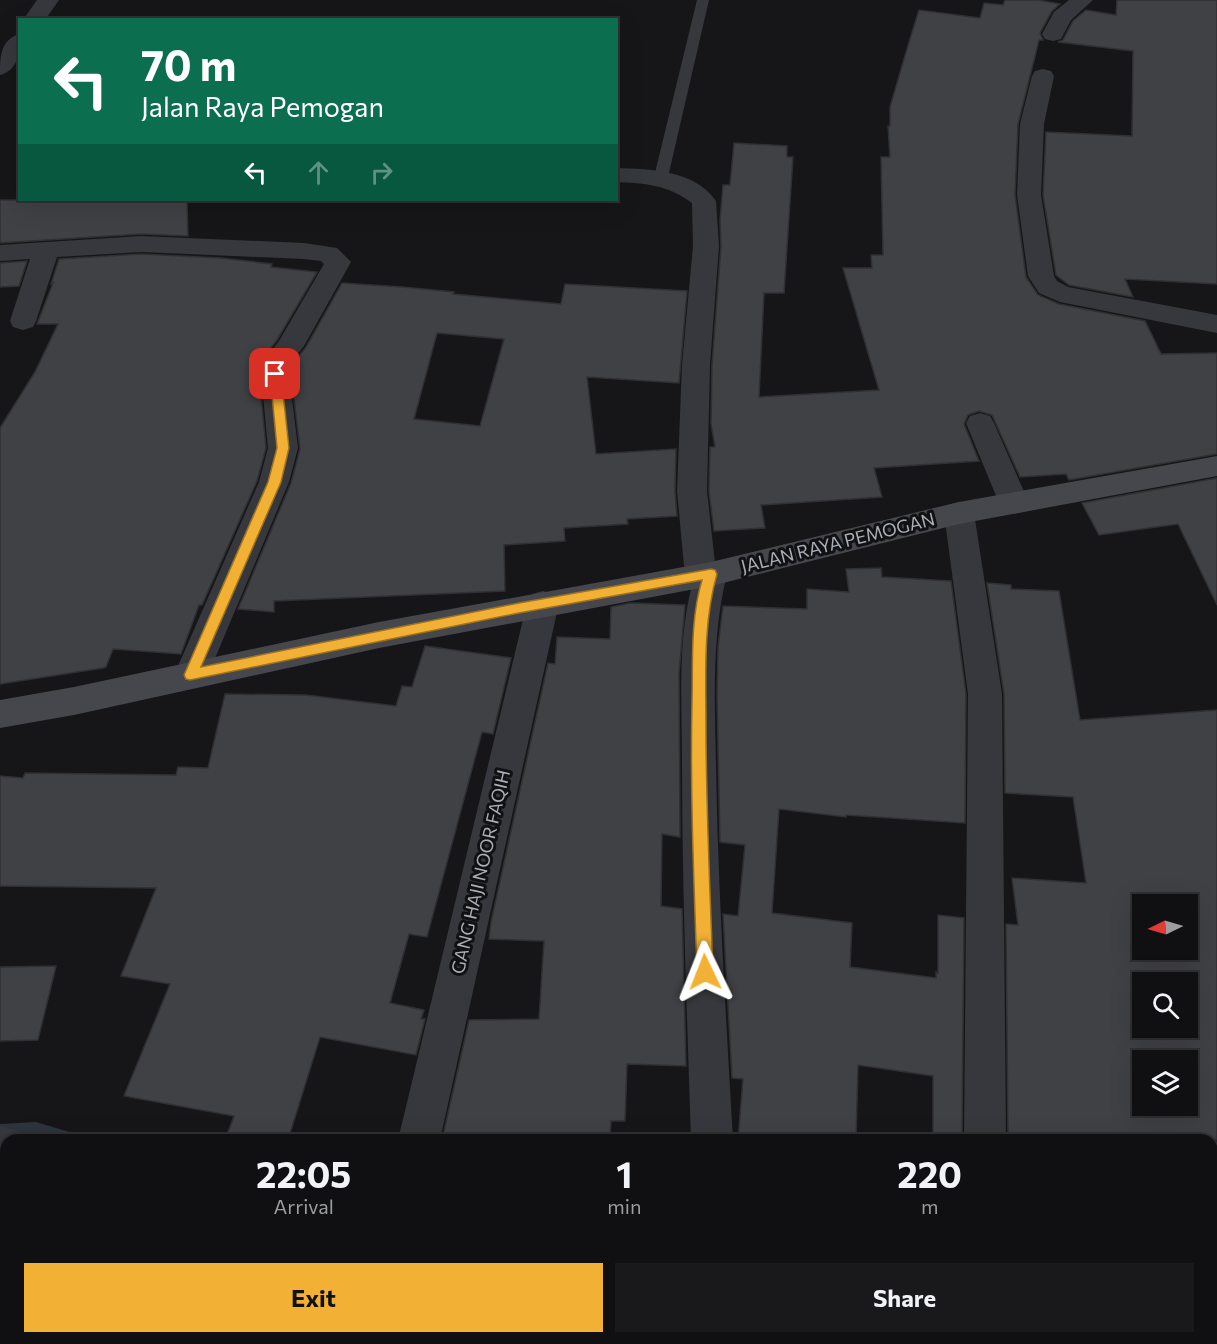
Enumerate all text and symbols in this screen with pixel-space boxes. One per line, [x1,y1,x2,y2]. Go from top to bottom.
text: 70 m [141,38,236,90]
icon: left [42,42,120,120]
text: Jalan Raya Pemogan [141,90,384,123]
icon: left [239,156,272,189]
icon: ahead [302,156,335,189]
icon: right [365,156,398,189]
pin [249,348,300,399]
icon: arrive [258,357,291,390]
street label: JALAN RAYA PEMOGAN [739,507,937,577]
street label: GANG HAJI NOOR FAQIH [446,768,514,976]
north arrow [1132,894,1198,960]
map controls [1132,894,1198,1116]
position arrow [673,940,737,1004]
button: search [1132,972,1198,1038]
button: layers [1132,1050,1198,1116]
text: 22:05 [256,1151,351,1195]
text: 1 [616,1151,632,1195]
text: 220 [897,1151,962,1195]
text: Arrival [273,1194,334,1218]
text: min [607,1194,641,1218]
text: m [921,1194,938,1218]
button: Exit [24,1263,603,1332]
button: Share [615,1263,1194,1332]

